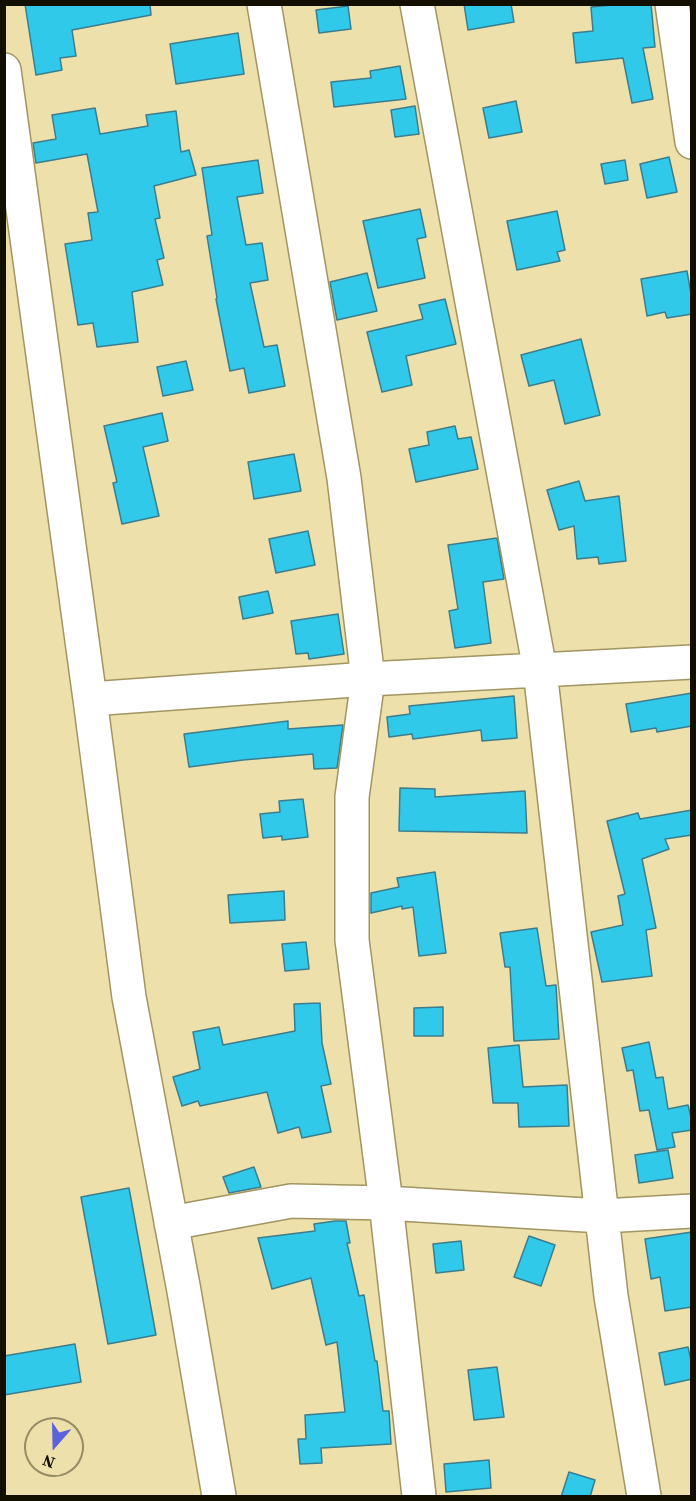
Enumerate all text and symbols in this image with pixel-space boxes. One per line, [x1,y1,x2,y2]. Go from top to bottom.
north arrow [24,1417,84,1477]
text: N [39,1450,58,1474]

